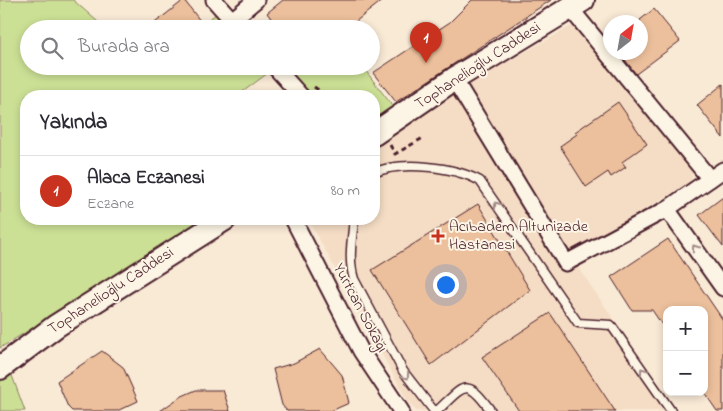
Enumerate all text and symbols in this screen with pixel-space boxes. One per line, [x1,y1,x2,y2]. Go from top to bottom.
north arrow [603,15,648,60]
street label: Tophanelioğlu Caddesi [410,16,546,116]
search box [20,20,380,75]
pin: 1 [410,22,442,63]
icon: search [38,34,66,62]
text: Burada ara [78,34,170,61]
text: Yakında [40,108,107,138]
text: Alaca Eczanesi [87,165,205,192]
text: 1 [53,179,59,203]
text: 80 m [331,179,360,203]
text: Eczane [87,192,134,216]
one-way arrow [494,202,503,211]
place label: Acıbadem Altunizade Hastanesi [449,215,589,257]
marker: Acıbadem Altunizade Hastanesi [431,229,445,243]
street label: Tophanelioğlu Caddesi [43,241,179,341]
one-way arrow [692,245,701,254]
street label: Yurtcan Sokağı [326,259,394,357]
your location [433,272,459,298]
map controls [663,306,708,396]
button: + [663,306,708,351]
button: − [663,351,708,396]
one-way arrow [640,367,649,377]
one-way arrow [400,371,410,380]

